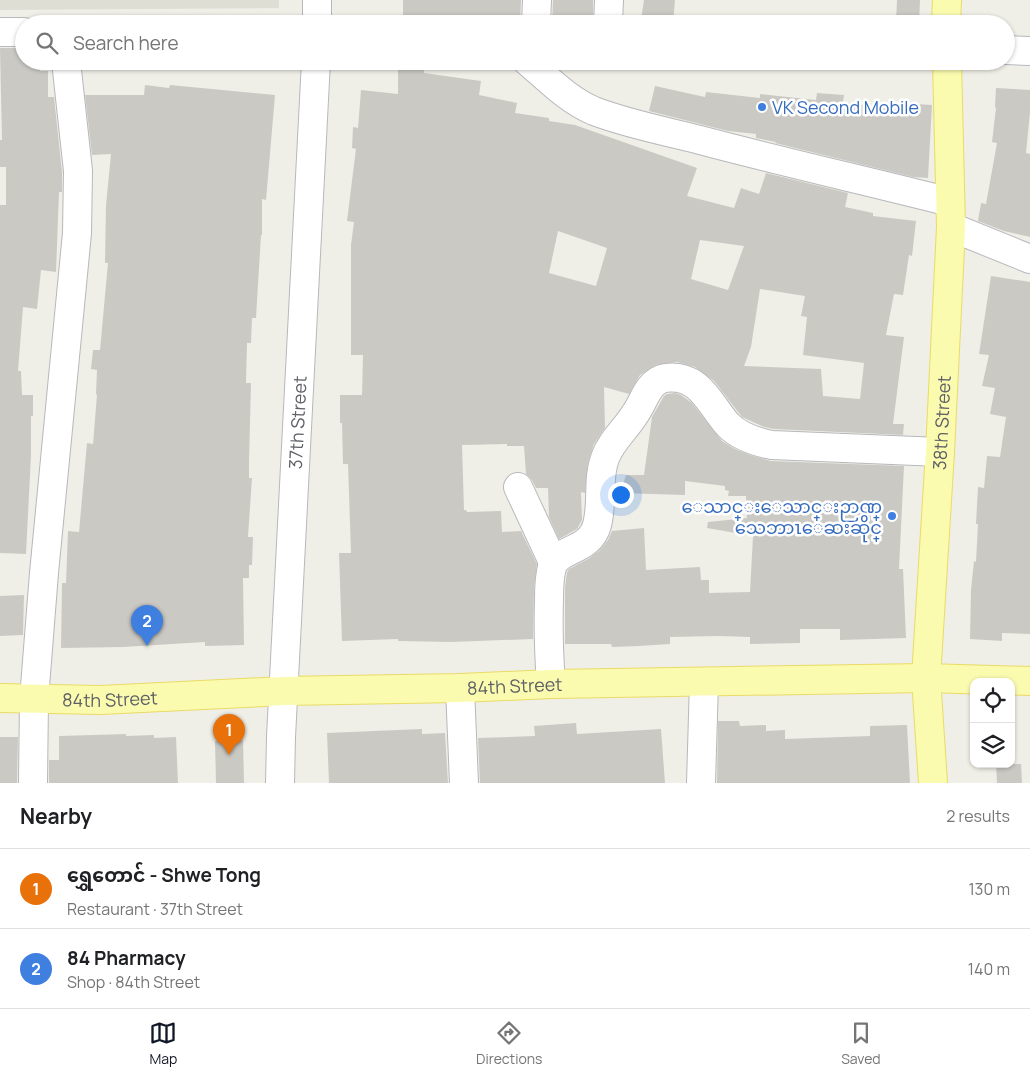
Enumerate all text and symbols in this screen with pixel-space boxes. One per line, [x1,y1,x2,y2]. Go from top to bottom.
search box [15,15,1015,70]
icon: search [33,29,61,57]
text: Search here [73,30,179,56]
place label: VK Second Mobile [772,95,919,119]
marker: VK Second Mobile [756,101,768,113]
street label: 37th Street [283,375,312,470]
street label: 38th Street [927,375,956,471]
your location [608,482,634,508]
place label: ေသာင္းေသာင္းဉာဏ္ သေဘာၤေဆးဆိုင္ [681,494,882,543]
marker: ေသာင္းေသာင္းဉာဏ္ သေဘာၤေဆးဆိုင္ [886,510,898,522]
pin: 2 [131,605,163,646]
street label: 84th Street [466,672,563,700]
map controls [970,678,1015,768]
button: locate [970,678,1015,723]
street label: 84th Street [62,685,158,712]
pin: 1 [213,714,245,755]
button: layers [970,723,1015,768]
text: Nearby [20,802,92,830]
text: 2 results [946,805,1010,827]
text: ရွှေတောင် - Shwe Tong [67,862,261,888]
text: 1 [32,878,40,900]
text: 130 m [968,878,1010,900]
text: Restaurant · 37th Street [67,898,243,920]
text: 84 Pharmacy [67,945,186,971]
text: 2 [31,958,41,980]
text: 140 m [968,958,1010,980]
text: Shop · 84th Street [67,971,200,993]
tab: Map [149,1019,177,1068]
tab: Directions [476,1019,542,1068]
tab: Saved [841,1019,881,1068]

